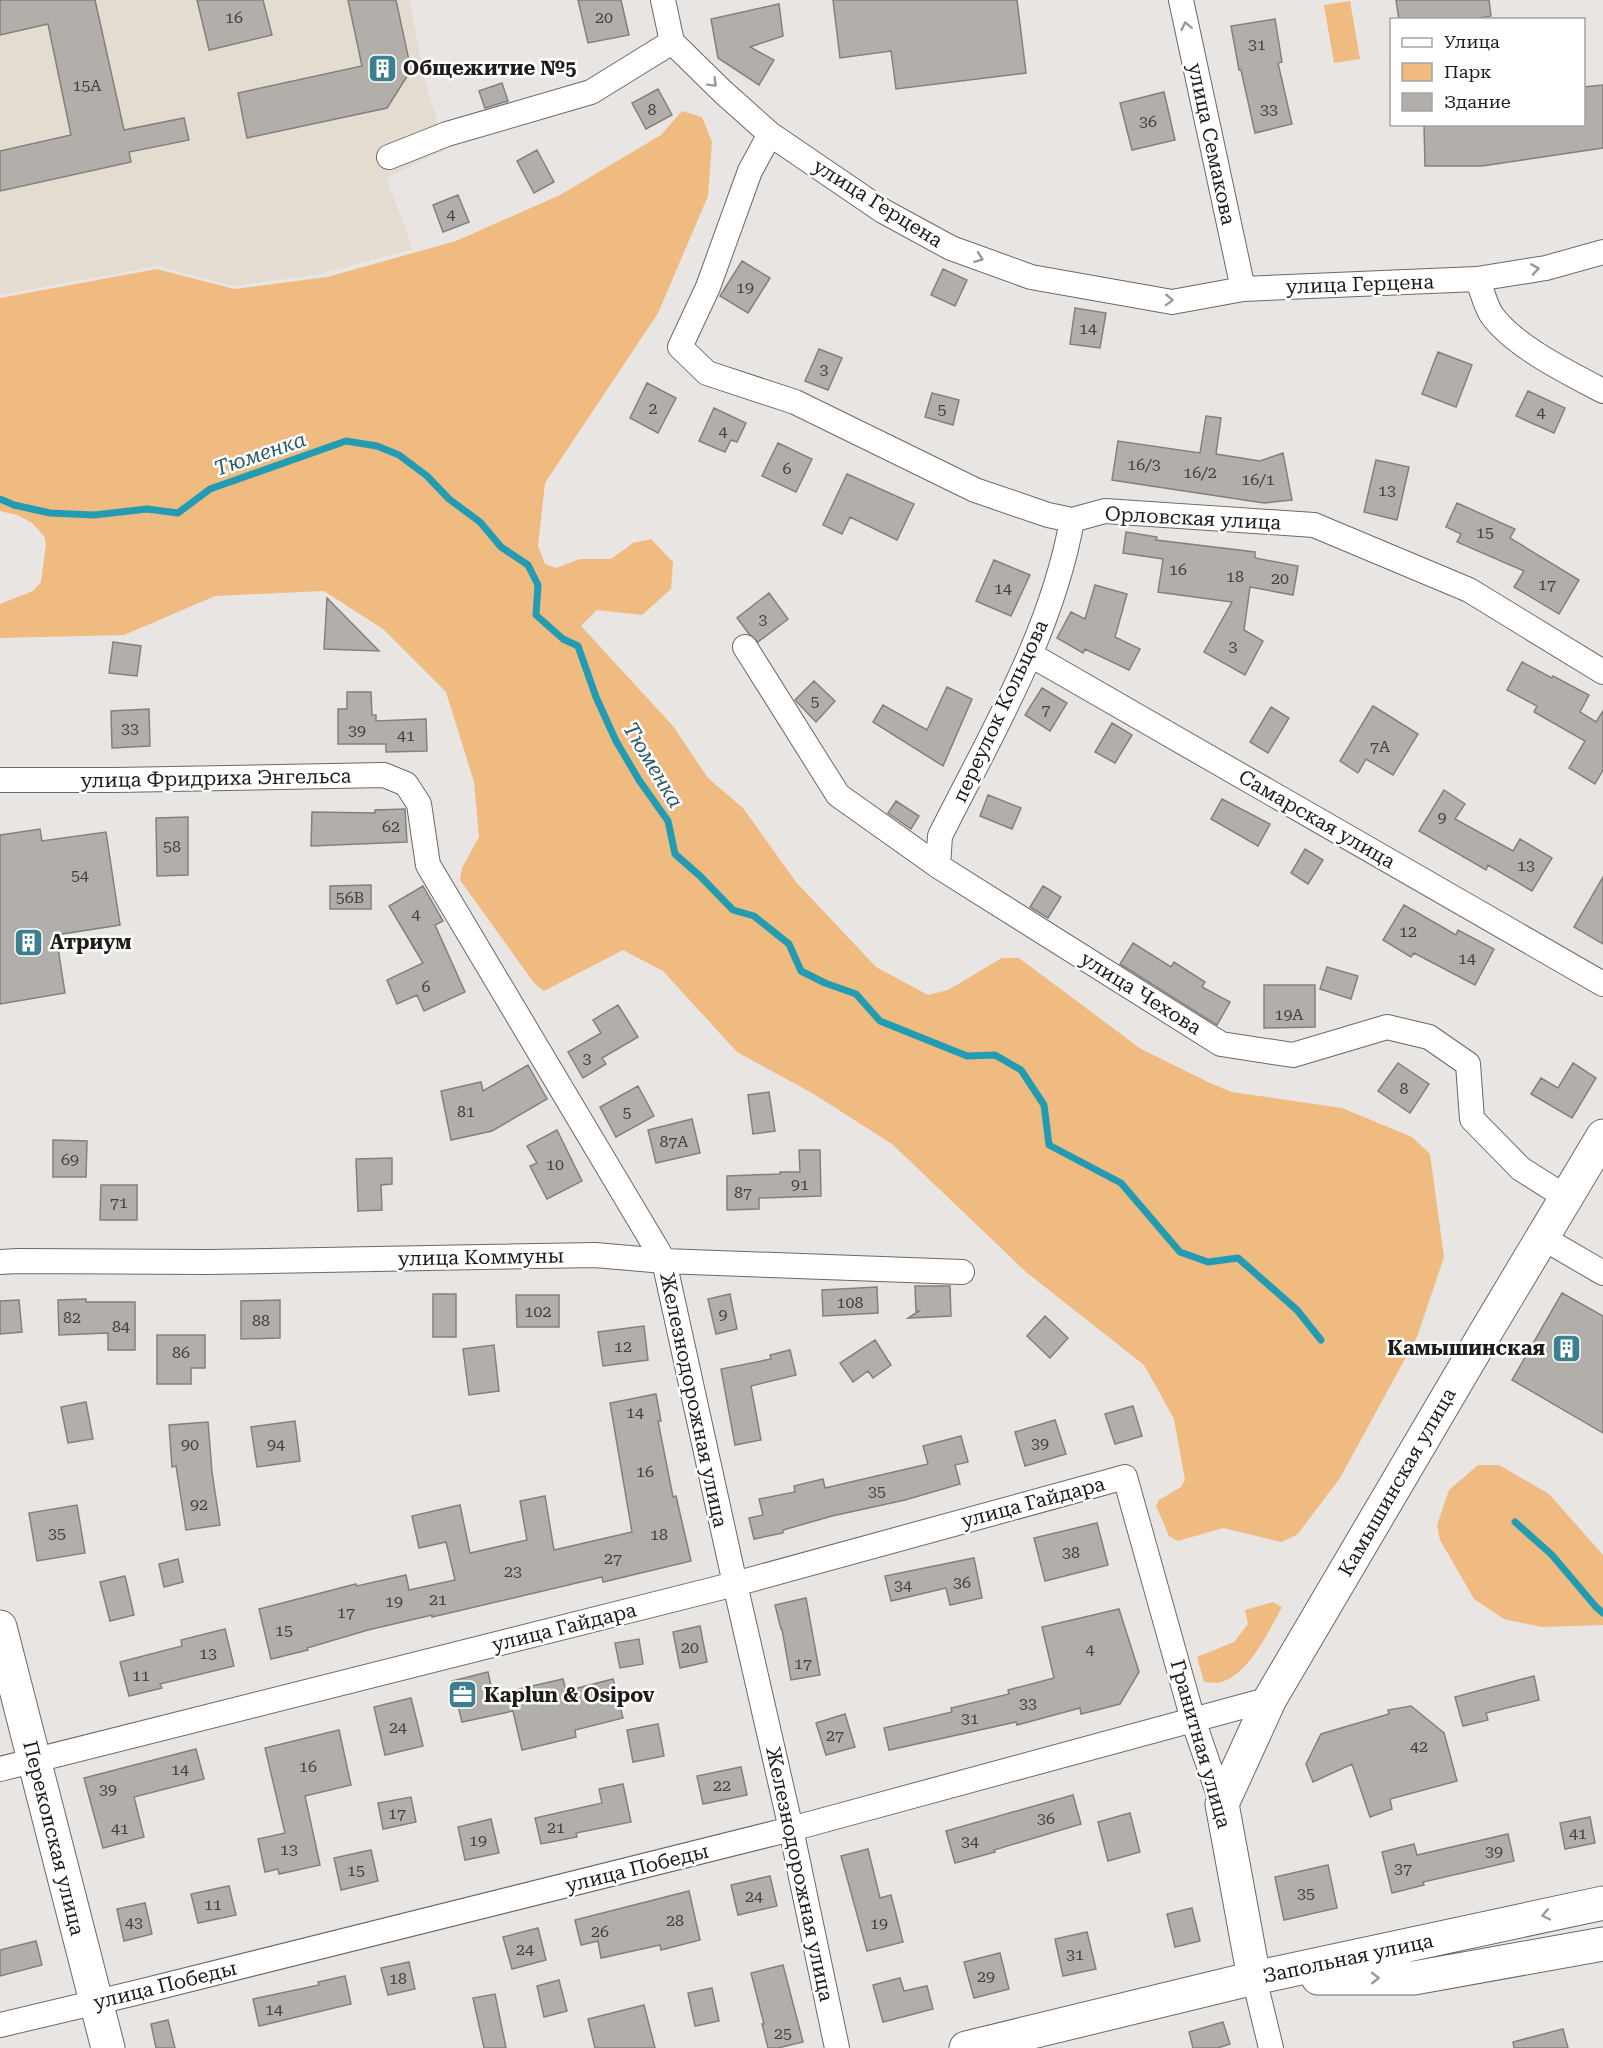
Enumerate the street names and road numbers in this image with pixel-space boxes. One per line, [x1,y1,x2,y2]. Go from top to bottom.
street label: улица Семакова [1183,61,1241,227]
street label: улица Герцена [809,154,947,253]
street label: улица Герцена [1285,269,1435,299]
street label: Орловская улица [1104,501,1282,535]
street label: переулок Кольцова [947,616,1053,806]
street label: улица Фридриха Энгельса [80,764,352,792]
street label: Самарская улица [1234,764,1400,874]
street label: улица Чехова [1076,946,1206,1040]
street label: улица Коммуны [398,1244,564,1270]
street label: Железнодорожная улица [655,1270,733,1530]
street label: Камышинская улица [1333,1383,1461,1581]
street label: улица Гайдара [958,1471,1108,1533]
street label: улица Гайдара [489,1597,639,1657]
street label: Гранитная улица [1165,1657,1237,1831]
street label: Перекопская улица [18,1738,90,1938]
street label: Железнодорожная улица [761,1744,839,2004]
street label: улица Победы [563,1839,711,1897]
street label: Запольная улица [1261,1928,1436,1988]
street label: улица Победы [91,1956,239,2014]

